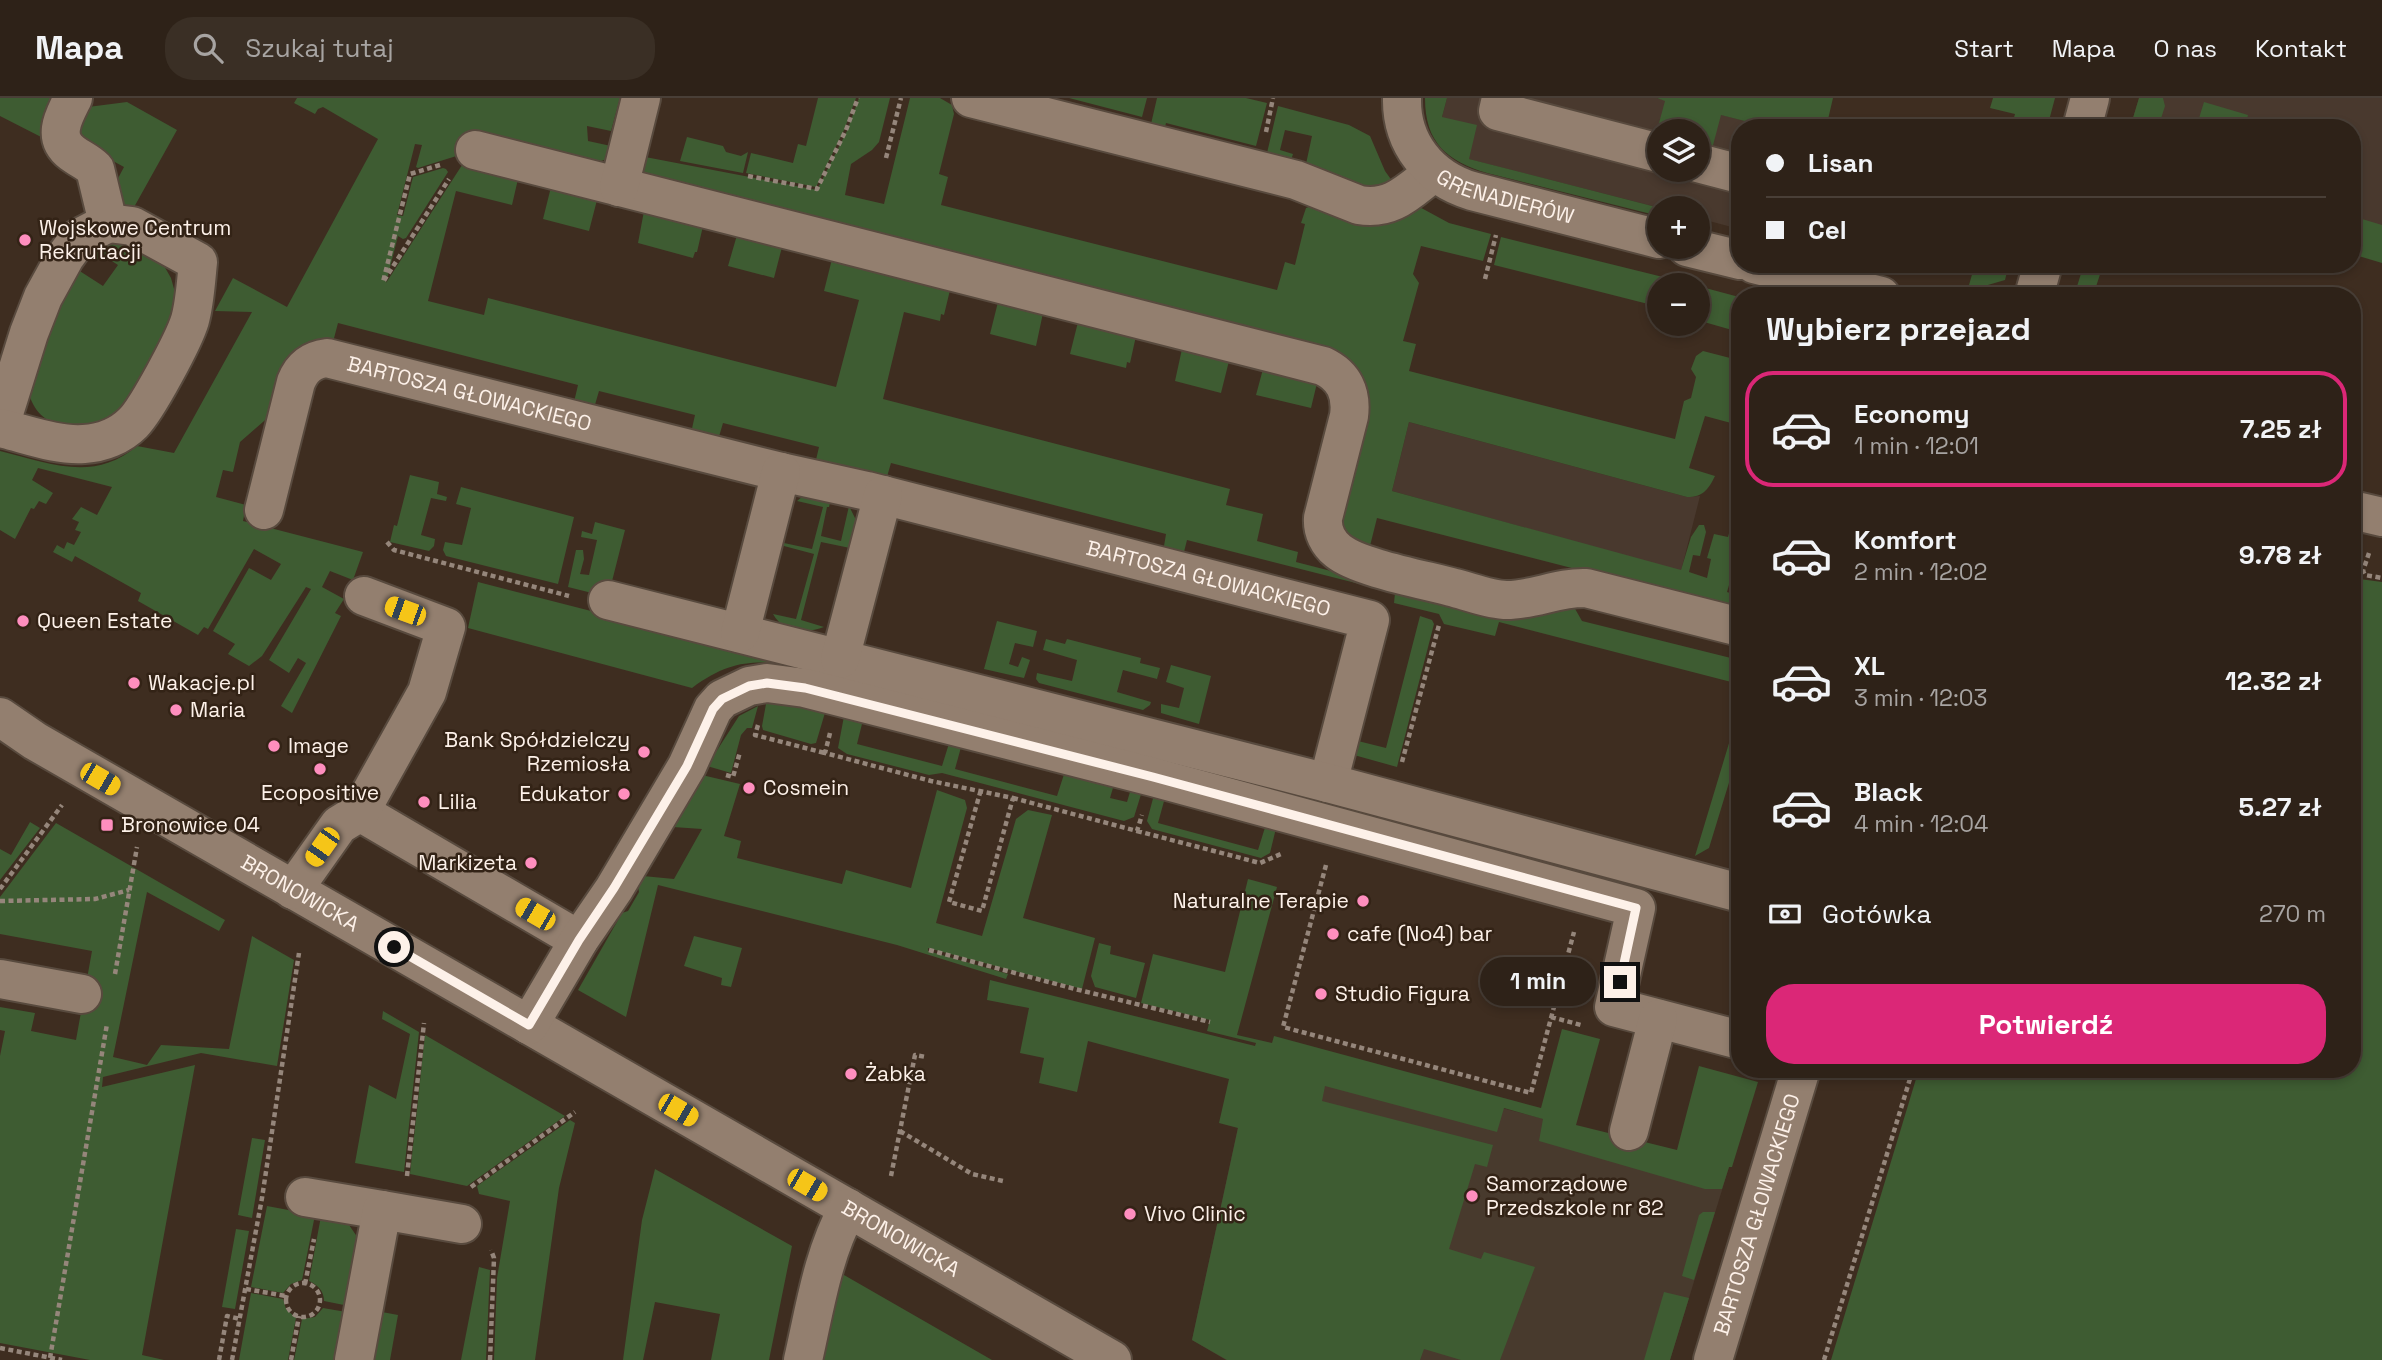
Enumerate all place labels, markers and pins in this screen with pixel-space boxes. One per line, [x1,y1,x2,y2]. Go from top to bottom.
place label: Wojskowe Centrum Rekrutacji [39,214,231,265]
marker: Wojskowe Centrum Rekrutacji [17,232,33,248]
place label: Queen Estate [37,607,172,634]
marker: Queen Estate [15,613,31,629]
place label: Wakacje.pl [148,669,255,696]
marker: Wakacje.pl [126,675,142,691]
place label: Maria [190,696,245,723]
marker: Maria [168,702,184,718]
place label: Bank Spółdzielczy Rzemiosła [444,726,630,777]
place label: Image [288,732,349,759]
marker: Image [266,738,282,754]
marker: Bank Spółdzielczy Rzemiosła [636,744,652,760]
marker: Ecopositive [312,761,328,777]
place label: Cosmein [763,774,849,801]
place label: Ecopositive [261,779,379,806]
place label: Edukator [519,780,610,807]
marker: Cosmein [741,780,757,796]
marker: Edukator [616,786,632,802]
place label: Lilia [438,788,477,815]
marker: Lilia [416,794,432,810]
place label: Bronowice 04 [121,811,260,838]
marker: Bronowice 04 [99,817,115,833]
place label: Markizeta [418,849,517,876]
marker: Markizeta [523,855,539,871]
place label: Naturalne Terapie [1173,887,1349,914]
marker: Naturalne Terapie [1355,893,1371,909]
place label: cafe (No4) bar [1347,920,1492,947]
marker: cafe (No4) bar [1325,926,1341,942]
place label: Studio Figura [1335,980,1470,1007]
marker: Studio Figura [1313,986,1329,1002]
place label: Żabka [865,1060,926,1087]
marker: Żabka [843,1066,859,1082]
place label: Samorządowe Przedszkole nr 82 [1486,1170,1664,1221]
marker: Samorządowe Przedszkole nr 82 [1464,1188,1480,1204]
place label: Vivo Clinic [1144,1200,1246,1227]
marker: Vivo Clinic [1122,1206,1138,1222]

